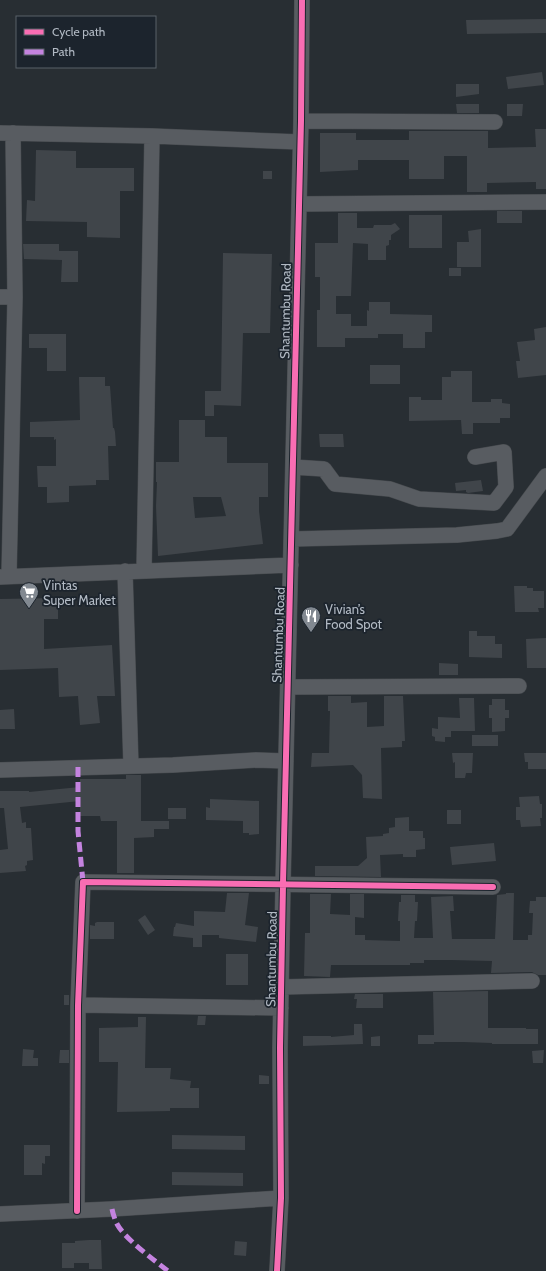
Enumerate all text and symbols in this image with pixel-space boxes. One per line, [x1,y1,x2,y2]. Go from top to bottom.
legend [16,16,156,68]
text: Cycle path [52,24,105,39]
text: Path [52,44,75,59]
street label: Shantumbu Road [276,263,294,359]
place label: Vintas Super Market [43,577,116,608]
supermarket icon: Vintas Super Market [18,581,40,609]
street label: Shantumbu Road [268,587,288,683]
place label: Vivian’s Food Spot [325,601,382,632]
restaurant icon: Vivian’s Food Spot [300,605,322,633]
street label: Shantumbu Road [262,911,280,1007]

